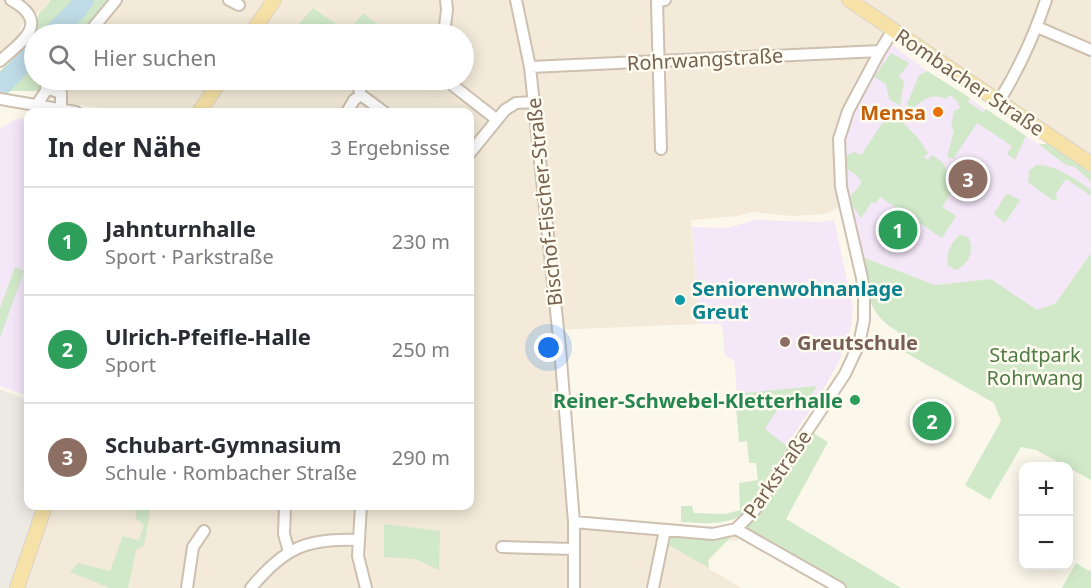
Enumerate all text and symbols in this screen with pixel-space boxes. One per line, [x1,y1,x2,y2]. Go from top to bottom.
street label: Rombacher Straße [890,22,1050,142]
search box [24,24,474,90]
icon: search [45,41,78,74]
street label: Rohrwangstraße [626,41,784,77]
text: Hier suchen [93,42,217,72]
street label: Bischof-Fischer-Straße [520,96,568,308]
place label: Mensa [860,99,926,126]
marker: Mensa [931,105,945,119]
text: In der Nähe [48,129,201,165]
text: 3 Ergebnisse [330,134,450,161]
pin: 3 [948,156,988,201]
pin: 1 [878,208,918,252]
text: Jahnturnhalle [105,213,256,243]
text: 1 [62,228,73,255]
text: 230 m [392,228,450,255]
text: Sport · Parkstraße [105,243,274,270]
place label: Seniorenwohnanlage Greut [692,275,903,325]
marker: Seniorenwohnanlage Greut [673,293,687,307]
text: Ulrich-Pfeifle-Halle [105,321,311,351]
place label: Greutschule [797,329,918,356]
your location [534,333,563,362]
marker: Greutschule [778,335,792,349]
text: 2 [62,336,73,363]
text: 250 m [392,336,450,363]
park label: Stadtpark Rohrwang [987,341,1083,391]
text: Sport [105,351,156,378]
place label: Reiner-Schwebel-Kletterhalle [553,387,843,414]
marker: Reiner-Schwebel-Kletterhalle [848,393,862,407]
pin: 2 [912,398,952,444]
street label: Parkstraße [737,424,817,524]
text: Schubart-Gymnasium [105,429,341,459]
text: 3 [62,444,73,471]
text: 290 m [392,444,450,471]
text: Schule · Rombacher Straße [105,459,357,486]
map controls [1019,462,1073,570]
button: + [1019,462,1073,516]
button: − [1019,516,1073,570]

